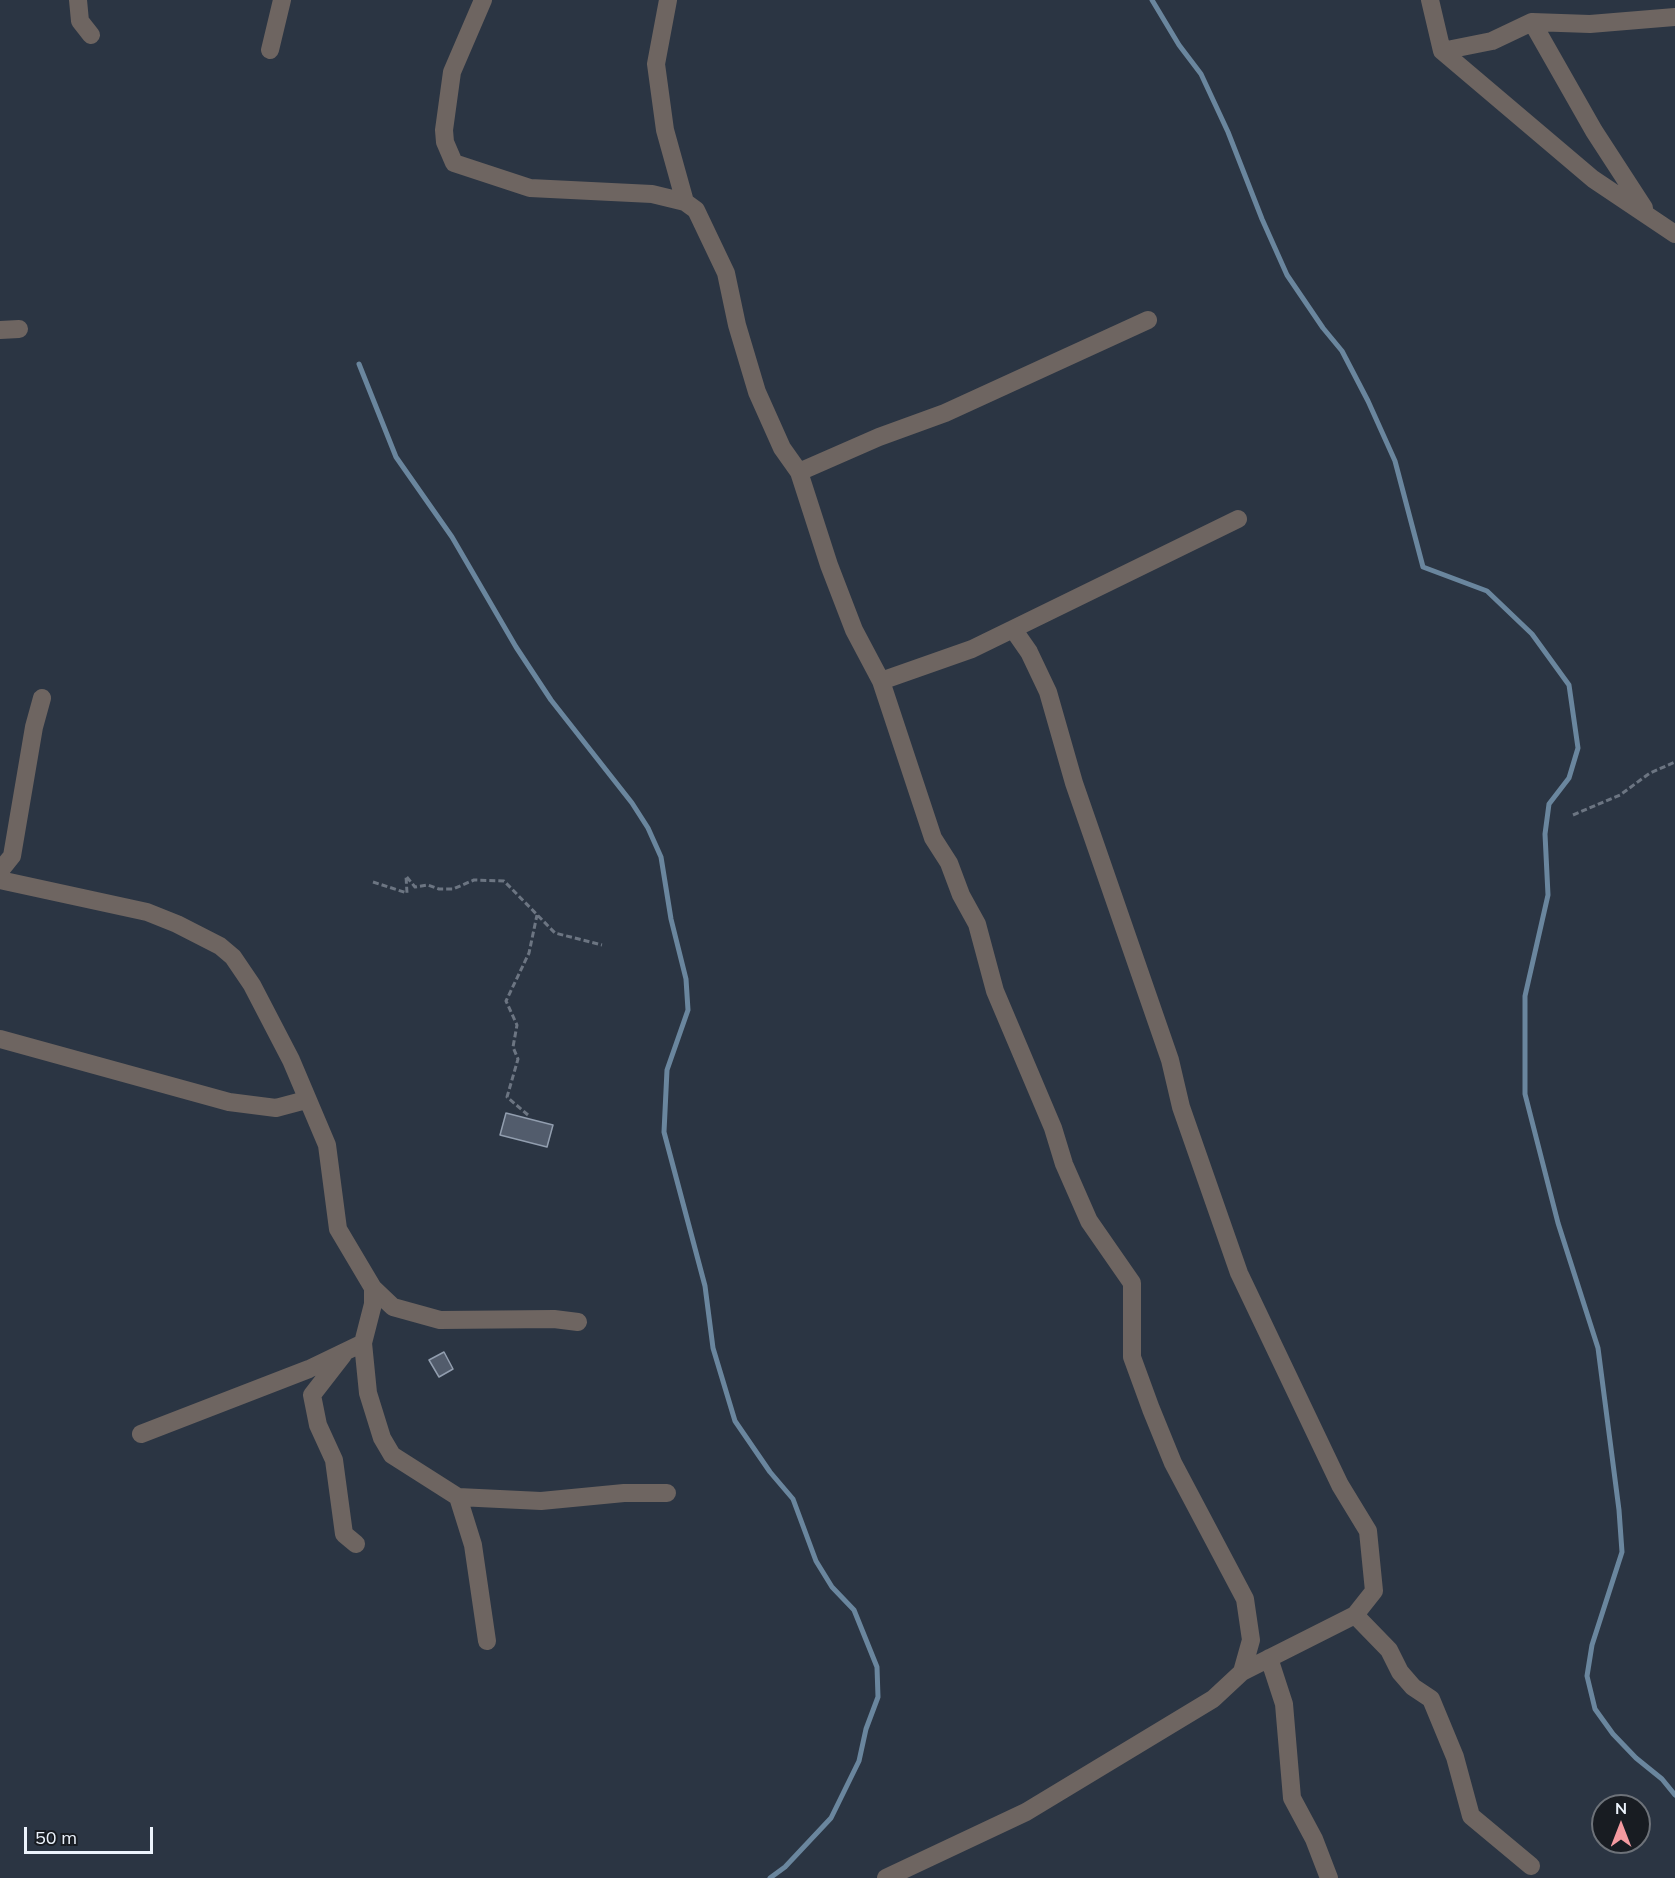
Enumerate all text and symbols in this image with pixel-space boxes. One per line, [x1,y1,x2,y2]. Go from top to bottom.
north arrow [1591,1794,1651,1854]
text: N [1615,1798,1627,1818]
scale bar [27,1815,156,1853]
text: 50 m [35,1826,77,1849]

